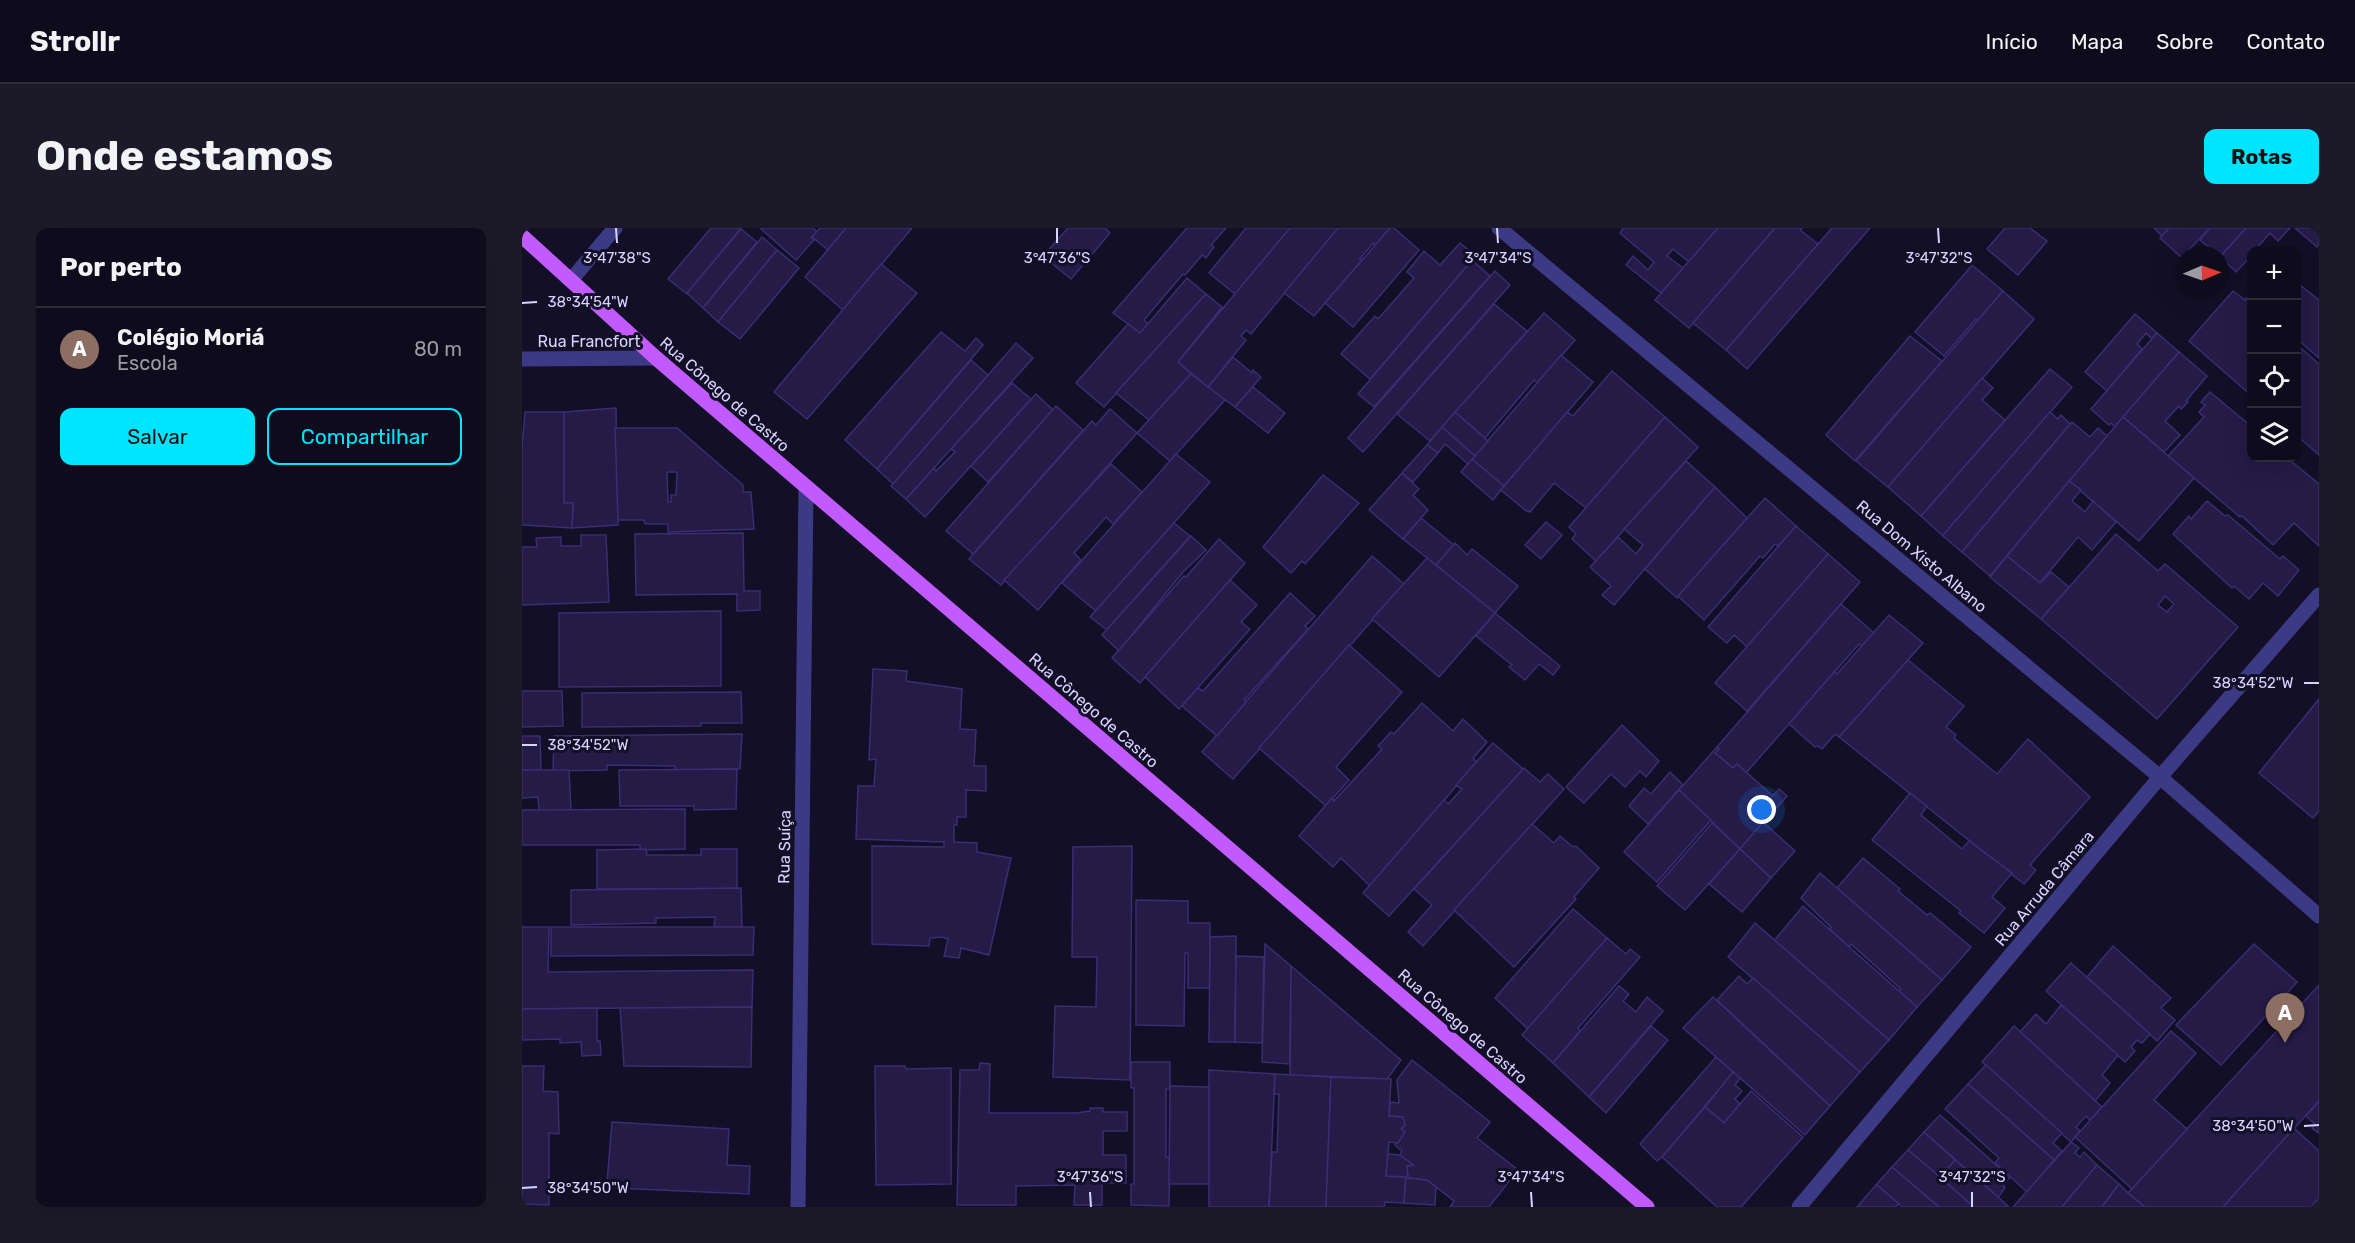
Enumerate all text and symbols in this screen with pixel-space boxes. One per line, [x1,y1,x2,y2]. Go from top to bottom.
text: Strollr [30,25,120,58]
text: Início [1986,29,2038,54]
text: Mapa [2071,29,2123,54]
text: Sobre [2156,29,2213,54]
text: Contato [2246,29,2325,54]
button: Rotas [2204,129,2319,184]
text: Onde estamos [36,131,333,181]
north arrow [2175,246,2229,300]
map controls [2247,246,2301,462]
button: + [2247,246,2301,300]
text: 3°47'38"S [583,249,651,267]
text: 3°47'36"S [1024,249,1090,267]
text: 3°47'34"S [1464,249,1532,267]
text: 3°47'32"S [1906,249,1972,267]
text: Por perto [60,252,182,283]
text: 38°34'54"W [547,293,629,311]
button: − [2247,300,2301,354]
text: Colégio Moriá [117,324,265,351]
street label: Rua Francfort [538,332,640,351]
street label: Rua Cônego de Castro [656,333,793,456]
text: A [72,337,87,361]
text: 80 m [414,337,462,361]
text: Escola [117,351,178,375]
button: locate [2247,354,2301,408]
button: Salvar [60,408,255,465]
button: Compartilhar [267,408,462,465]
button: layers [2247,408,2301,462]
street label: Rua Dom Xisto Albano [1853,496,1991,616]
street label: Rua Cônego de Castro [1025,649,1162,772]
text: 38°34'52"W [2213,674,2293,692]
text: 38°34'52"W [548,736,628,754]
your location [1747,795,1776,824]
street label: Rua Suíça [774,810,795,884]
street label: Rua Arruda Câmara [1991,827,2098,950]
street label: Rua Cônego de Castro [1394,965,1531,1088]
pin: A [2266,994,2304,1043]
text: 38°34'50"W [2212,1117,2294,1135]
text: 3°47'36"S [1057,1168,1123,1186]
text: 3°47'34"S [1497,1168,1565,1186]
text: 3°47'32"S [1939,1168,2005,1186]
text: 38°34'50"W [547,1179,629,1197]

